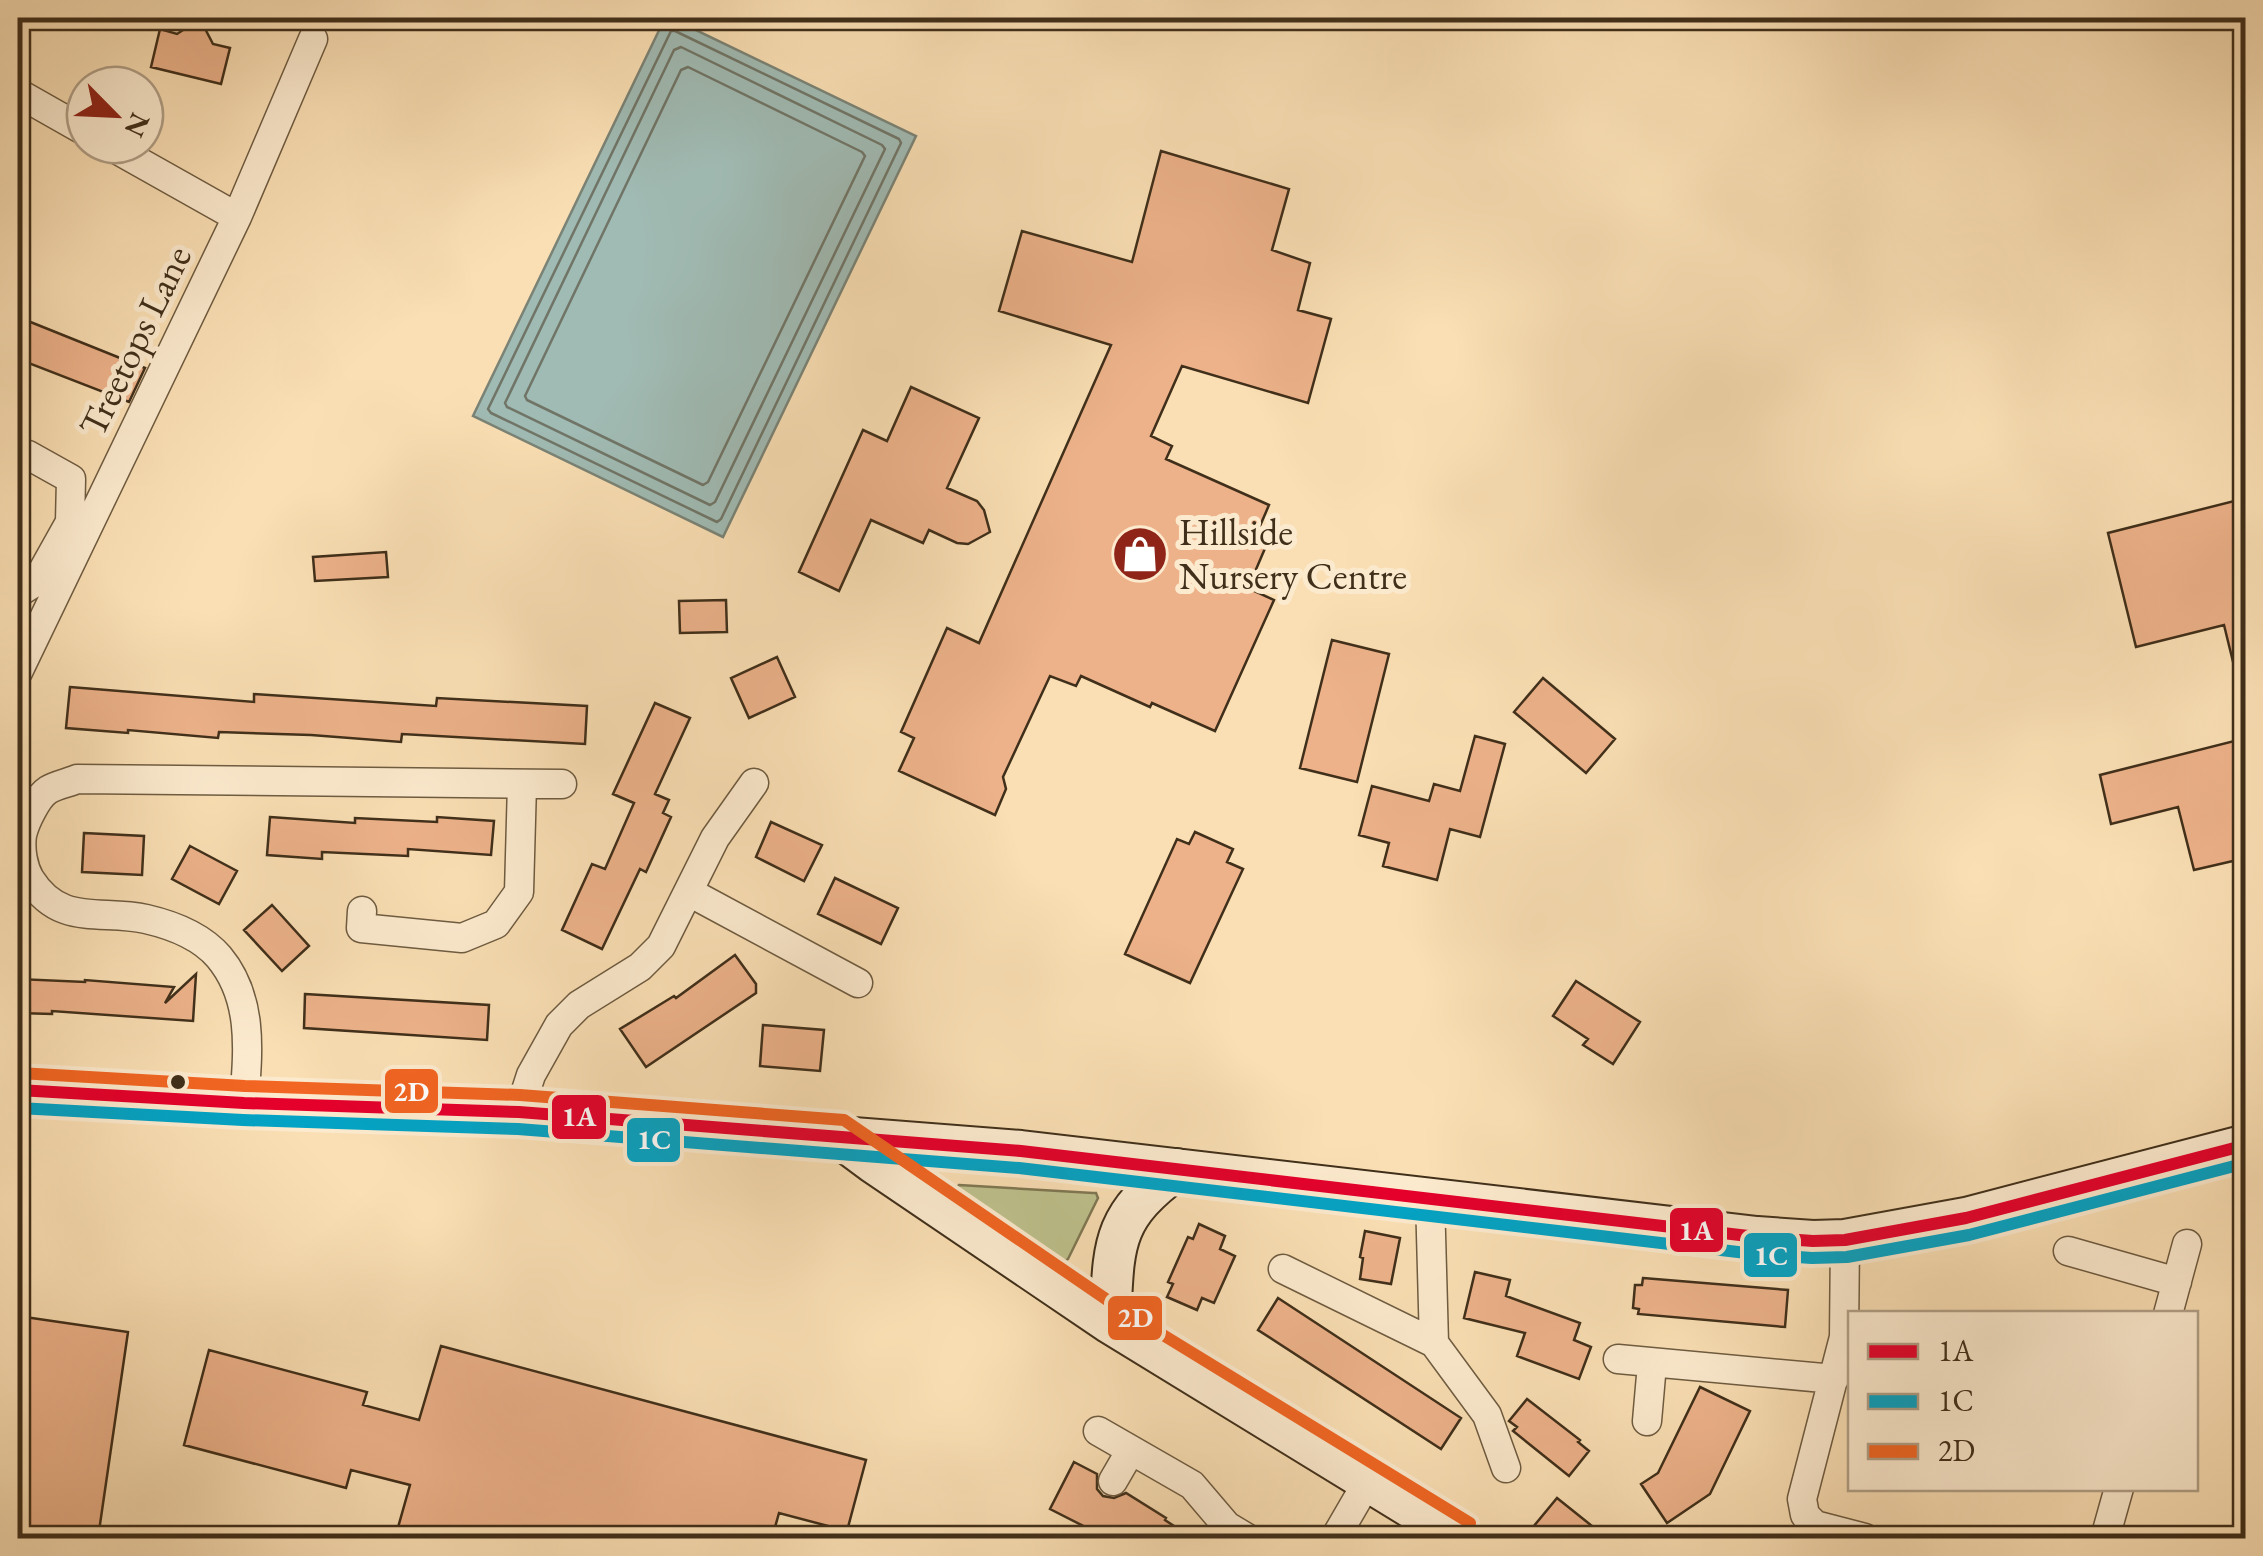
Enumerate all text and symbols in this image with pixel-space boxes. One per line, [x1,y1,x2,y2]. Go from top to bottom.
north arrow [65,65,165,165]
text: N [117,107,159,143]
street label: Treetops Lane [67,237,202,444]
place label: Hillside Nursery Centre [1179,507,1407,600]
shop icon: Hillside Nursery Centre [1110,524,1170,584]
line badge: 2D [383,1067,440,1115]
unlabelled marker [168,1072,188,1092]
text: 2D [393,1073,429,1109]
line badge: 1A [550,1093,608,1141]
text: 1A [562,1098,597,1134]
line badge: 1C [625,1116,682,1164]
text: 1C [637,1121,671,1157]
line badge: 1A [1668,1206,1725,1254]
text: 1A [1679,1212,1714,1248]
line badge: 1C [1742,1231,1799,1279]
text: 1C [1754,1237,1788,1273]
line badge: 2D [1106,1294,1164,1342]
text: 2D [1117,1299,1153,1335]
legend [1848,1311,2198,1491]
text: 1A [1938,1331,1973,1370]
text: 1C [1938,1381,1974,1420]
text: 2D [1938,1431,1975,1470]

